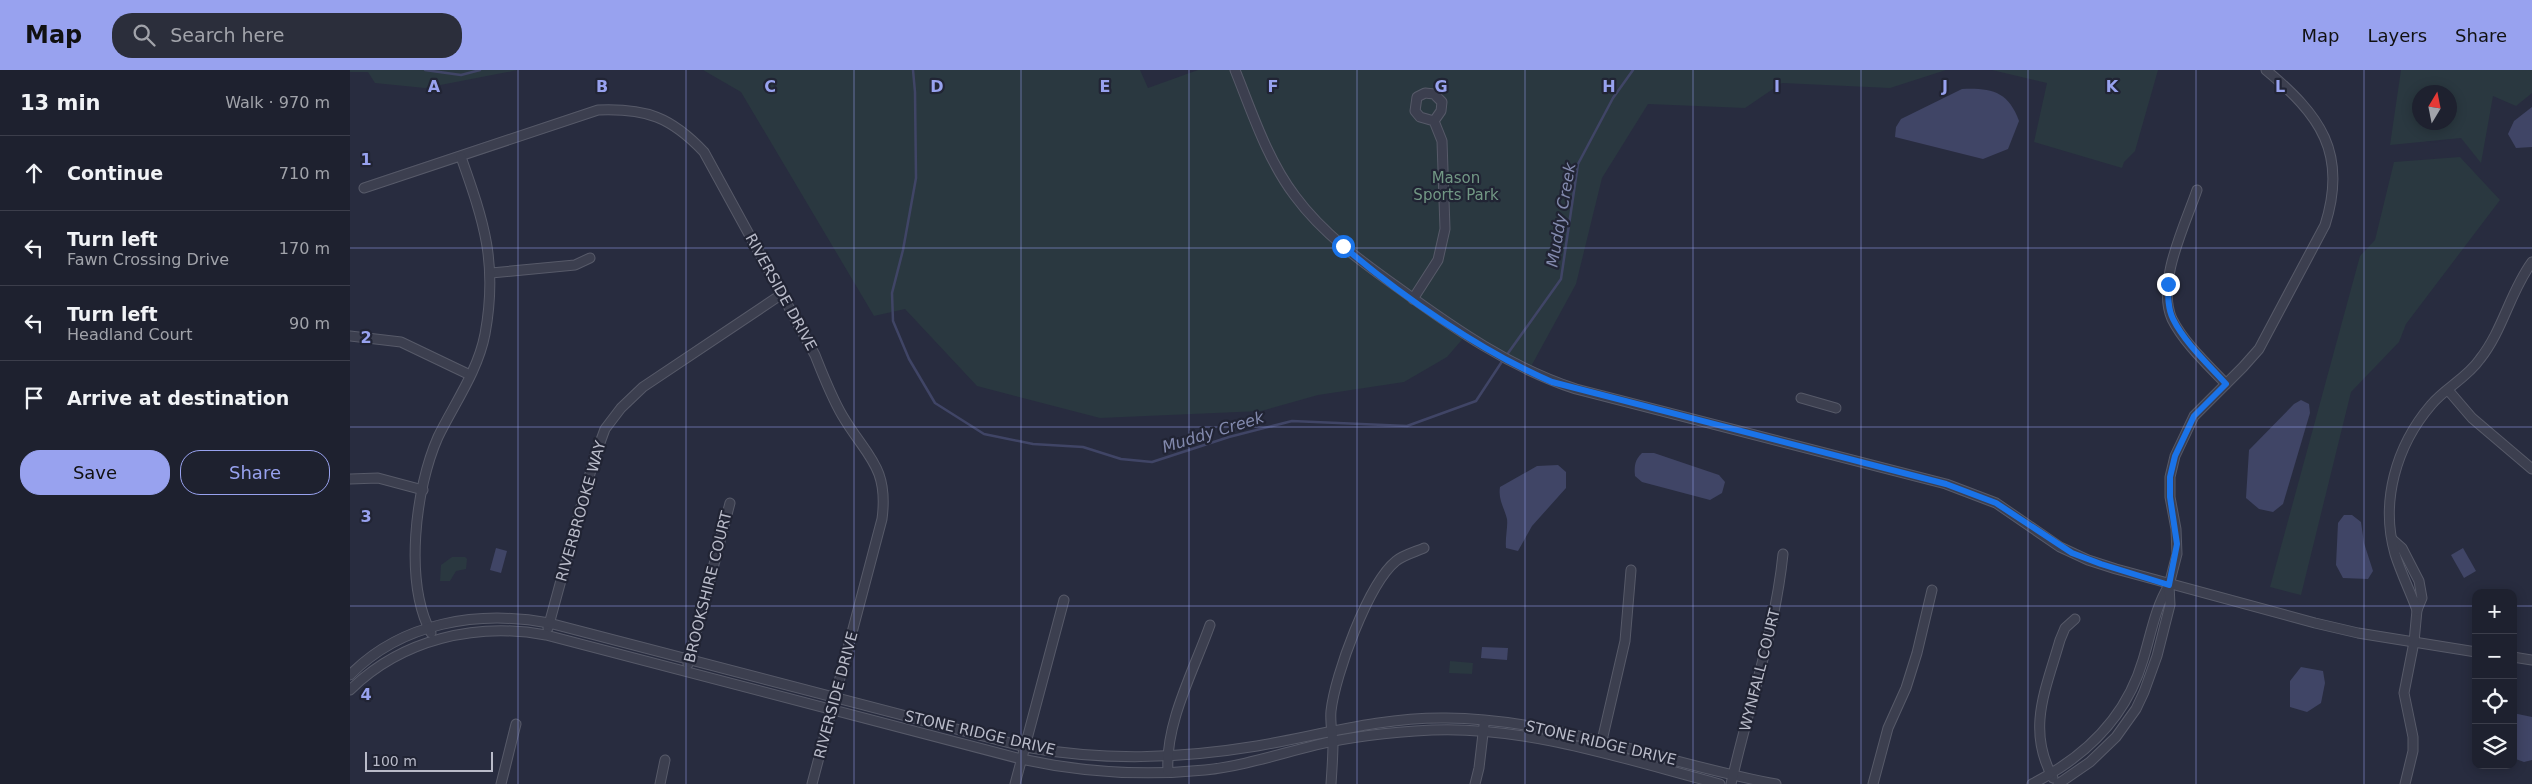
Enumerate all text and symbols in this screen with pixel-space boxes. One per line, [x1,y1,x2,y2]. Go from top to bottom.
search box [112,13,462,58]
text: Map [25,21,82,49]
icon: search [130,21,158,49]
text: Search here [170,24,284,46]
text: Map [2301,25,2339,46]
text: Layers [2367,25,2427,46]
text: Share [2455,25,2507,46]
text: A [428,77,441,96]
text: B [596,77,608,96]
text: C [764,77,776,96]
text: D [930,77,944,96]
text: E [1100,77,1110,96]
text: F [1268,77,1278,96]
text: G [1434,77,1448,96]
text: H [1602,77,1616,96]
text: I [1774,77,1780,96]
text: J [1941,77,1948,96]
text: K [2106,77,2119,96]
text: L [2275,77,2285,96]
north arrow [2412,85,2457,130]
text: 13 min [20,91,101,115]
text: Walk · 970 m [225,93,330,112]
text: 1 [360,150,372,169]
icon: ahead [20,159,48,187]
water label: Muddy Creek [1542,161,1580,269]
text: Continue [67,162,163,184]
text: 710 m [279,164,330,183]
park label: Mason Sports Park [1413,169,1499,204]
text: Turn left [67,228,158,250]
street label: RIVERSIDE DRIVE [741,230,821,354]
icon: left [20,234,48,262]
route start [1332,235,1355,258]
text: 170 m [279,239,330,258]
text: Fawn Crossing Drive [67,250,229,269]
route end [2157,273,2180,296]
text: Turn left [67,303,158,325]
icon: left [20,309,48,337]
text: 90 m [289,314,330,333]
text: Headland Court [67,325,192,344]
text: 2 [360,328,372,347]
icon: arrive [20,384,48,412]
text: Arrive at destination [67,387,289,409]
water label: Muddy Creek [1160,407,1267,457]
street label: RIVERBROOKE WAY [552,438,610,584]
button: Save [20,450,170,495]
button: Share [180,450,330,495]
text: 3 [360,507,372,526]
street label: BROOKSHIRE COURT [680,508,736,665]
map controls [2472,589,2517,769]
button: + [2472,589,2517,634]
street label: WYNFALL COURT [1736,606,1784,733]
street label: RIVERSIDE DRIVE [810,629,862,761]
button: − [2472,634,2517,679]
button: locate [2472,679,2517,724]
text: 4 [360,685,372,704]
street label: STONE RIDGE DRIVE [903,707,1057,759]
street label: STONE RIDGE DRIVE [1524,717,1678,769]
button: layers [2472,724,2517,769]
scale bar [365,749,492,772]
text: 100 m [372,753,417,769]

